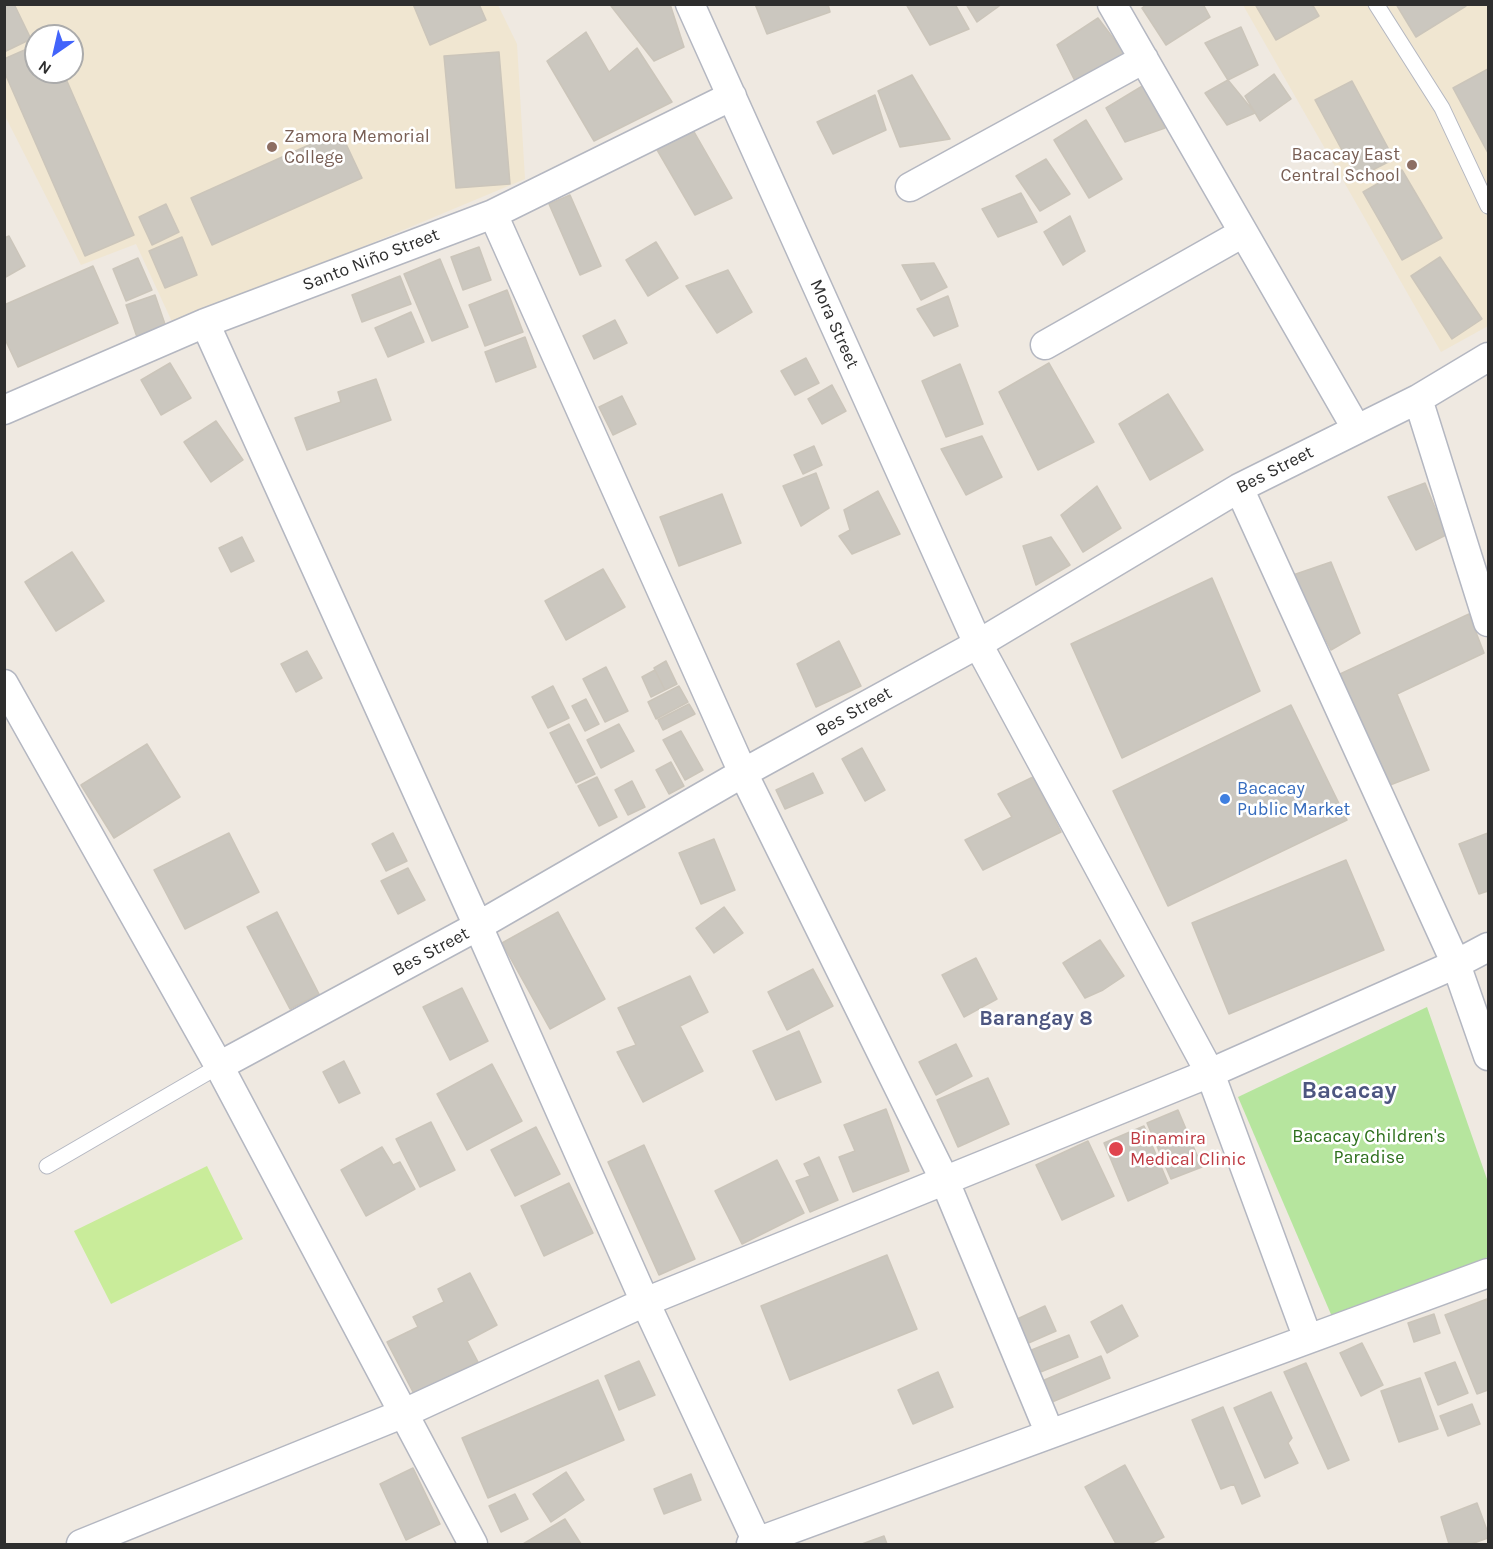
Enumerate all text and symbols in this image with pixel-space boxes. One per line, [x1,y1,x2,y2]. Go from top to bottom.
north arrow [24,24,84,84]
text: N [35,57,55,79]
place label: Zamora Memorial College [284,126,430,168]
marker: Zamora Memorial College [265,140,279,154]
place label: Bacacay East Central School [1281,144,1400,186]
marker: Bacacay East Central School [1405,158,1419,172]
street label: Santo Niño Street [300,224,442,296]
street label: Mora Street [805,276,863,372]
street label: Bes Street [1233,441,1317,499]
street label: Bes Street [812,682,896,742]
place label: Bacacay Public Market [1237,778,1350,820]
marker: Bacacay Public Market [1218,792,1232,806]
street label: Bes Street [389,923,473,981]
district label: Barangay 8 [979,1006,1093,1032]
district label: Bacacay [1301,1077,1397,1105]
park label: Bacacay Children's Paradise [1292,1126,1446,1168]
place label: Binamira Medical Clinic [1130,1128,1246,1170]
marker: Binamira Medical Clinic [1107,1140,1125,1158]

